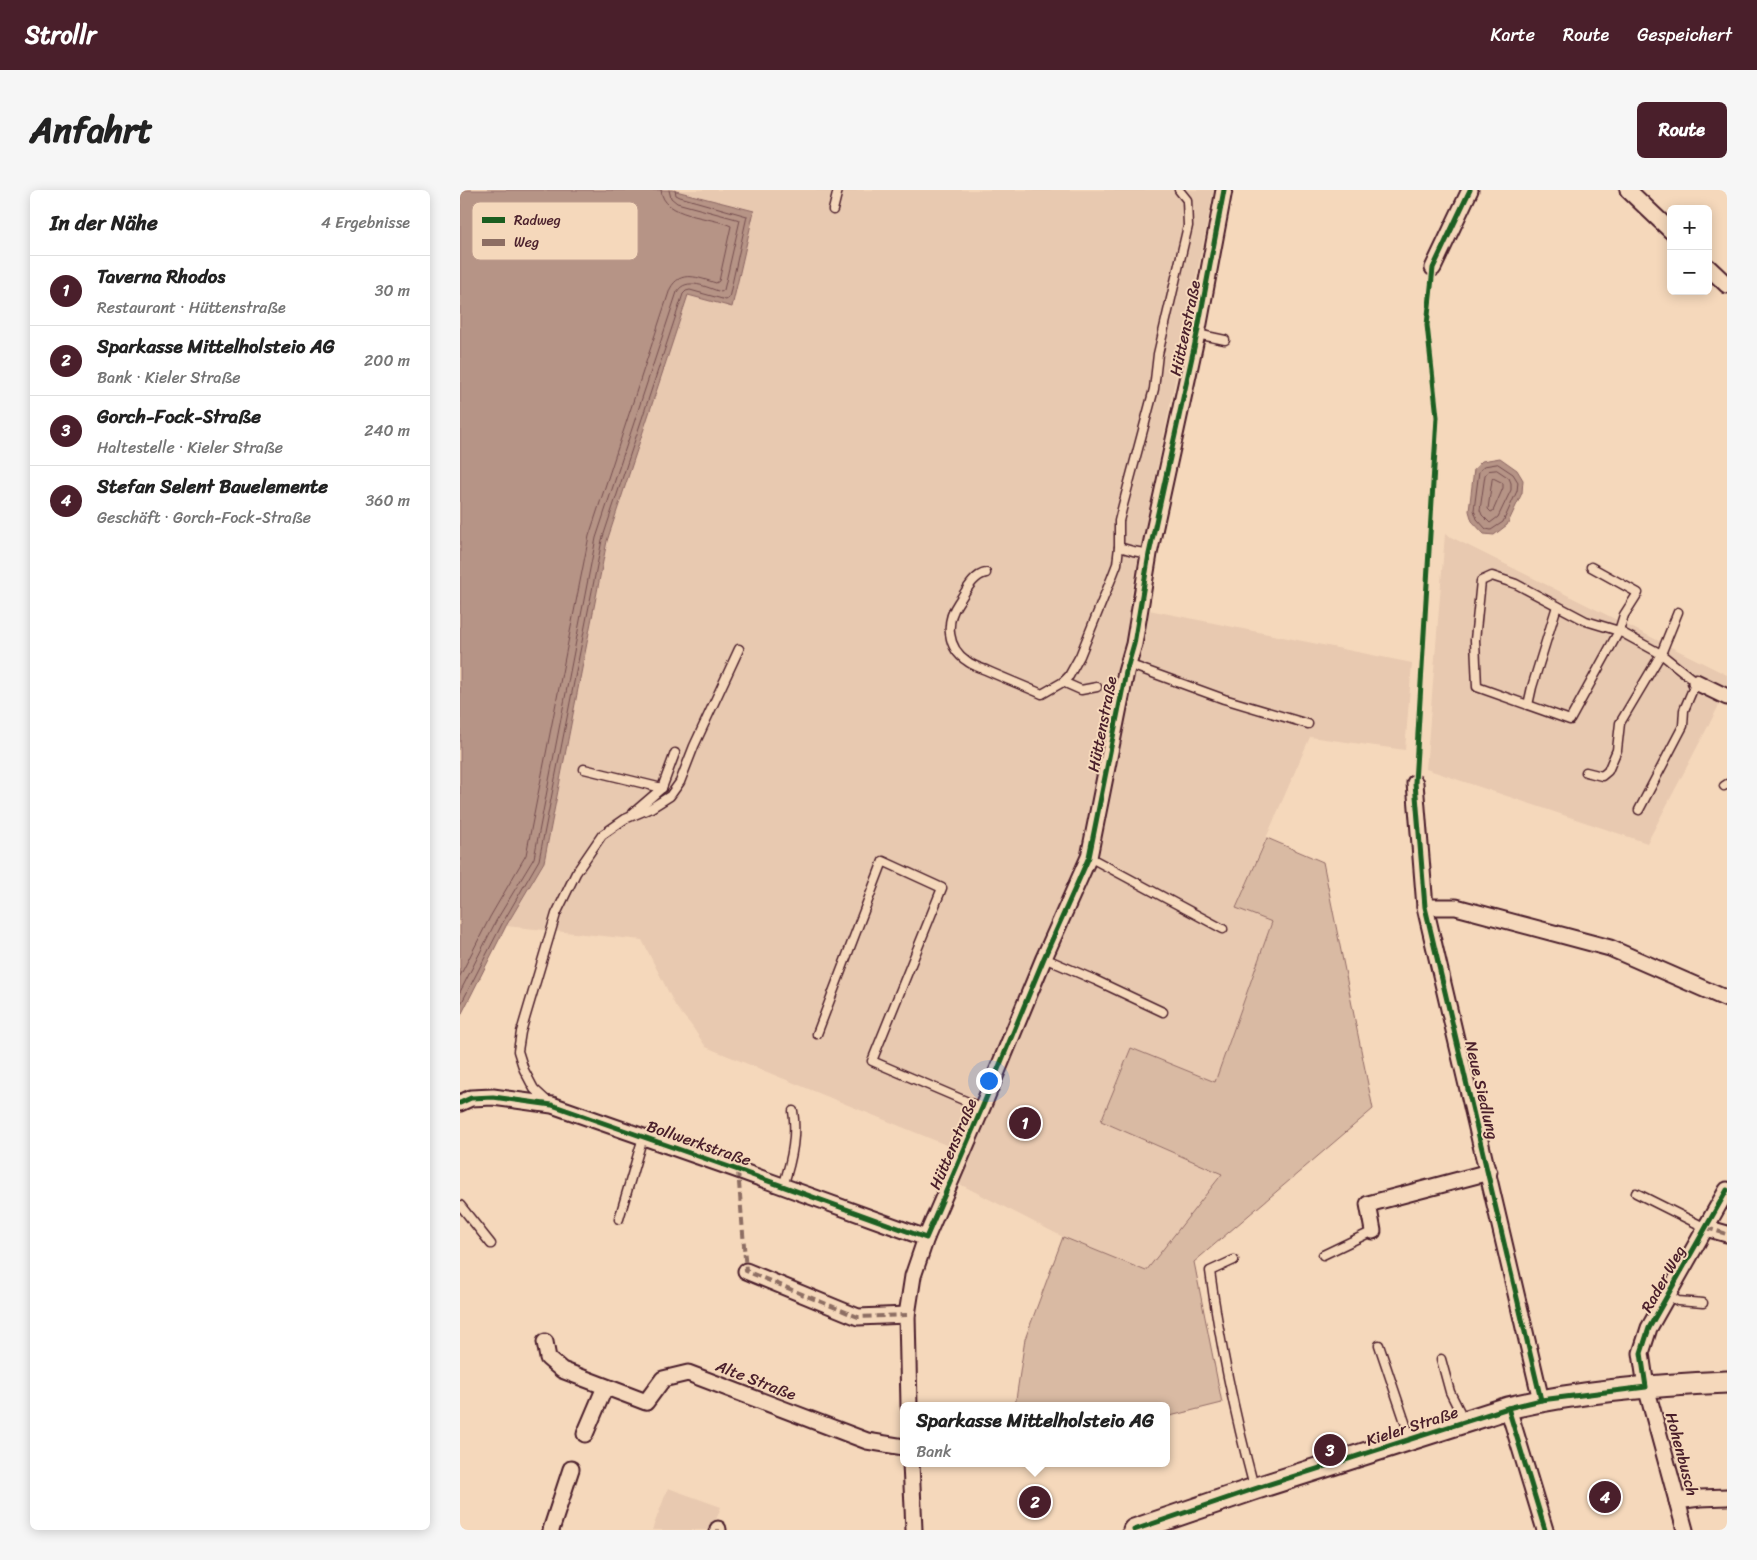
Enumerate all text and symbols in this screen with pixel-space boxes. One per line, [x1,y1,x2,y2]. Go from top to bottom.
text: Strollr [25,14,96,56]
text: Karte [1490,19,1535,51]
text: Route [1563,19,1609,51]
text: Gespeichert [1637,19,1732,51]
text: Anfahrt [30,99,153,161]
button: Route [1637,102,1727,158]
legend [472,202,638,260]
text: In der Nähe [50,204,158,242]
map controls [1667,205,1712,295]
button: + [1667,205,1712,250]
text: 4 Ergebnisse [321,208,410,237]
text: Radweg [514,208,561,233]
text: Weg [514,230,539,255]
button: − [1667,250,1712,295]
text: Taverna Rhodos [97,260,225,293]
text: 1 [63,276,69,305]
text: 30 m [375,276,410,305]
street label: Hüttenstraße [1161,277,1209,379]
text: Restaurant · Hüttenstraße [97,293,286,322]
text: Sparkasse Mittelholsteio AG [97,330,335,363]
text: 2 [61,346,71,375]
text: 200 m [364,346,410,375]
text: Bank · Kieler Straße [97,363,241,392]
text: Gorch-Fock-Straße [97,400,261,433]
text: 3 [62,416,70,445]
text: 240 m [364,416,410,445]
text: Haltestelle · Kieler Straße [97,433,283,462]
text: Stefan Selent Bauelemente [97,470,328,503]
text: 4 [61,486,71,515]
text: 360 m [366,486,410,515]
text: Geschäft · Gorch-Fock-Straße [97,503,311,532]
street label: Hüttenstraße [1079,673,1126,774]
street label: Neue Siedlung [1457,1038,1507,1142]
your location [976,1068,1002,1094]
street label: Hüttenstraße [921,1093,985,1194]
pin: 1 [1009,1104,1041,1142]
street label: Bollwerkstraße [643,1112,755,1174]
street label: Rader Weg [1633,1240,1693,1318]
street label: Alte Straße [711,1351,801,1409]
street label: Kieler Straße [1362,1397,1462,1455]
popup [900,1402,1170,1467]
text: Sparkasse Mittelholsteio AG [916,1404,1154,1437]
street label: Hohenbusch [1657,1409,1707,1499]
pin: 3 [1314,1431,1346,1469]
text: Bank [916,1437,951,1466]
pin: 4 [1589,1478,1621,1516]
pin: 2 [1019,1483,1051,1521]

